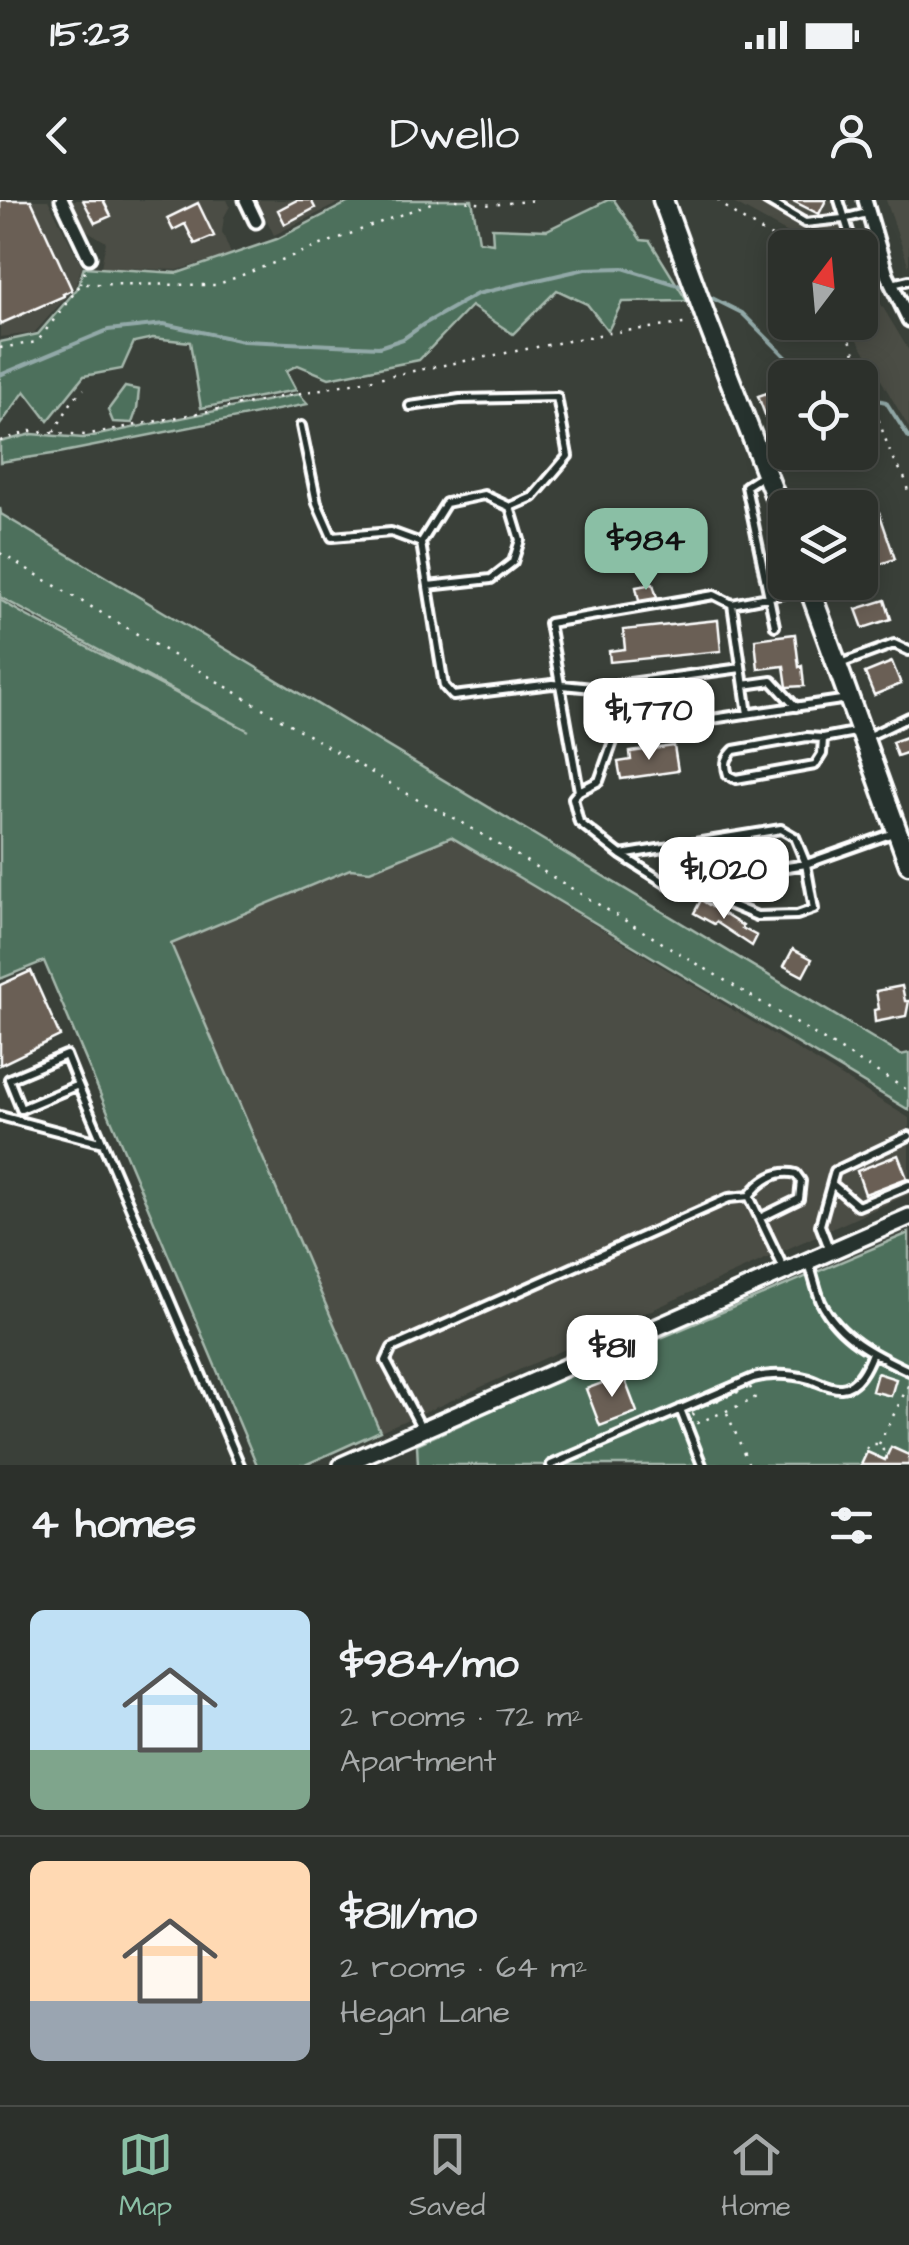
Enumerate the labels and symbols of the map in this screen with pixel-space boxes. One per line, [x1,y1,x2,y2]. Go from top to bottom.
north arrow [768,230,878,340]
pin: $984 [587,508,705,593]
pin: $1,770 [568,678,730,763]
pin: $1,020 [643,837,805,922]
pin: $811 [553,1315,671,1400]

